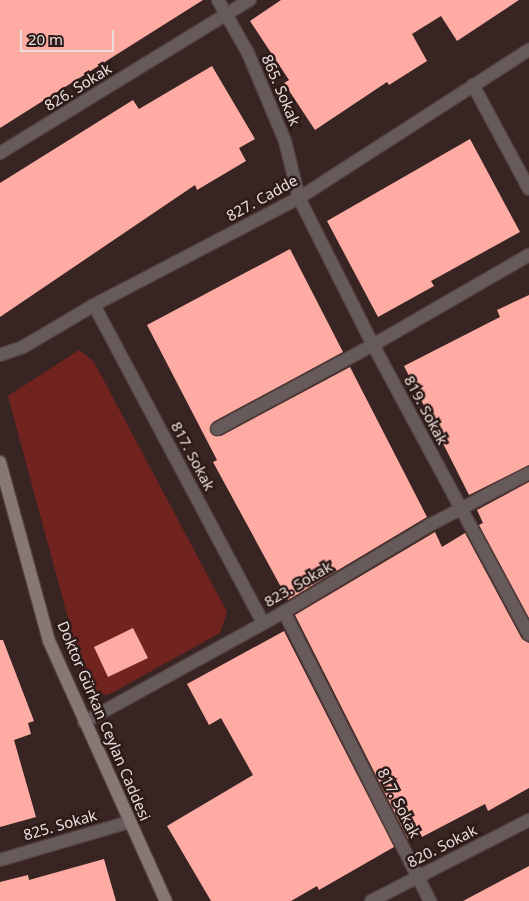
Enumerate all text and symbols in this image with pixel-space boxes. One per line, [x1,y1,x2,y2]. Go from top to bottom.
scale bar [22,20,116,52]
text: 20 m [28,29,63,49]
street label: 865. Sokak [258,52,304,128]
street label: 826. Sokak [41,59,115,115]
street label: 827. Cadde [223,171,301,225]
street label: 819. Sokak [400,372,452,448]
street label: 817. Sokak [167,418,219,494]
street label: 823. Sokak [261,557,335,611]
street label: Doktor Gürkan Ceylan Caddesi [54,618,154,824]
street label: 817. Sokak [374,765,424,841]
street label: 825. Sokak [21,806,99,844]
street label: 820. Sokak [404,821,480,871]

